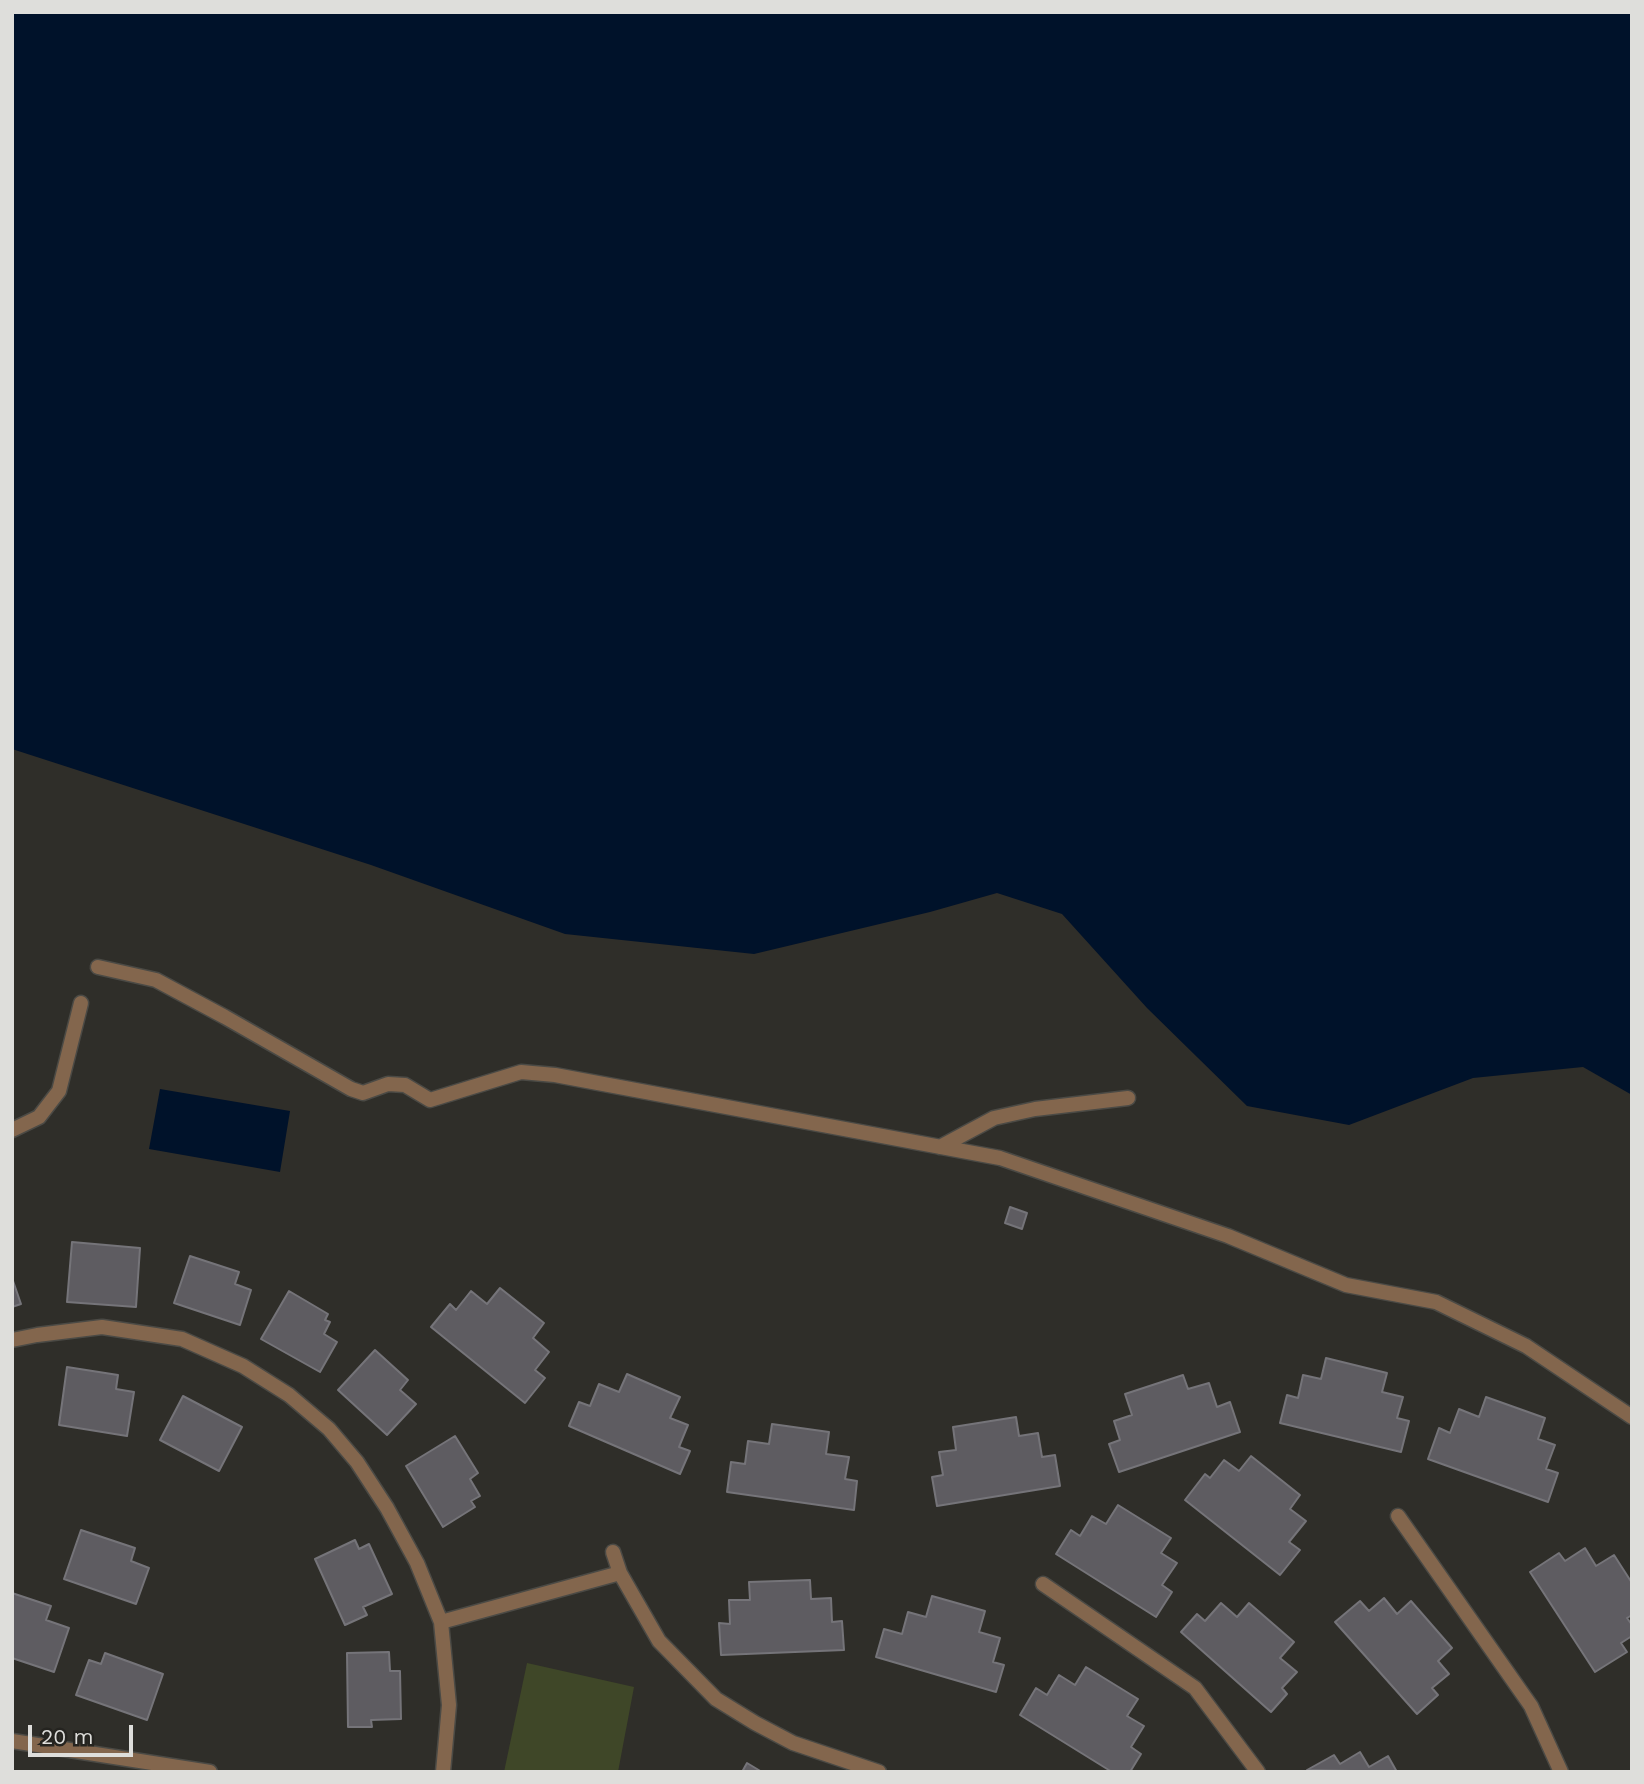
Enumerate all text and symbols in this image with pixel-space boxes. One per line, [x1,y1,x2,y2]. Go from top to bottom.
scale bar [32,1710,136,1754]
text: 20 m [41,1724,93,1749]

